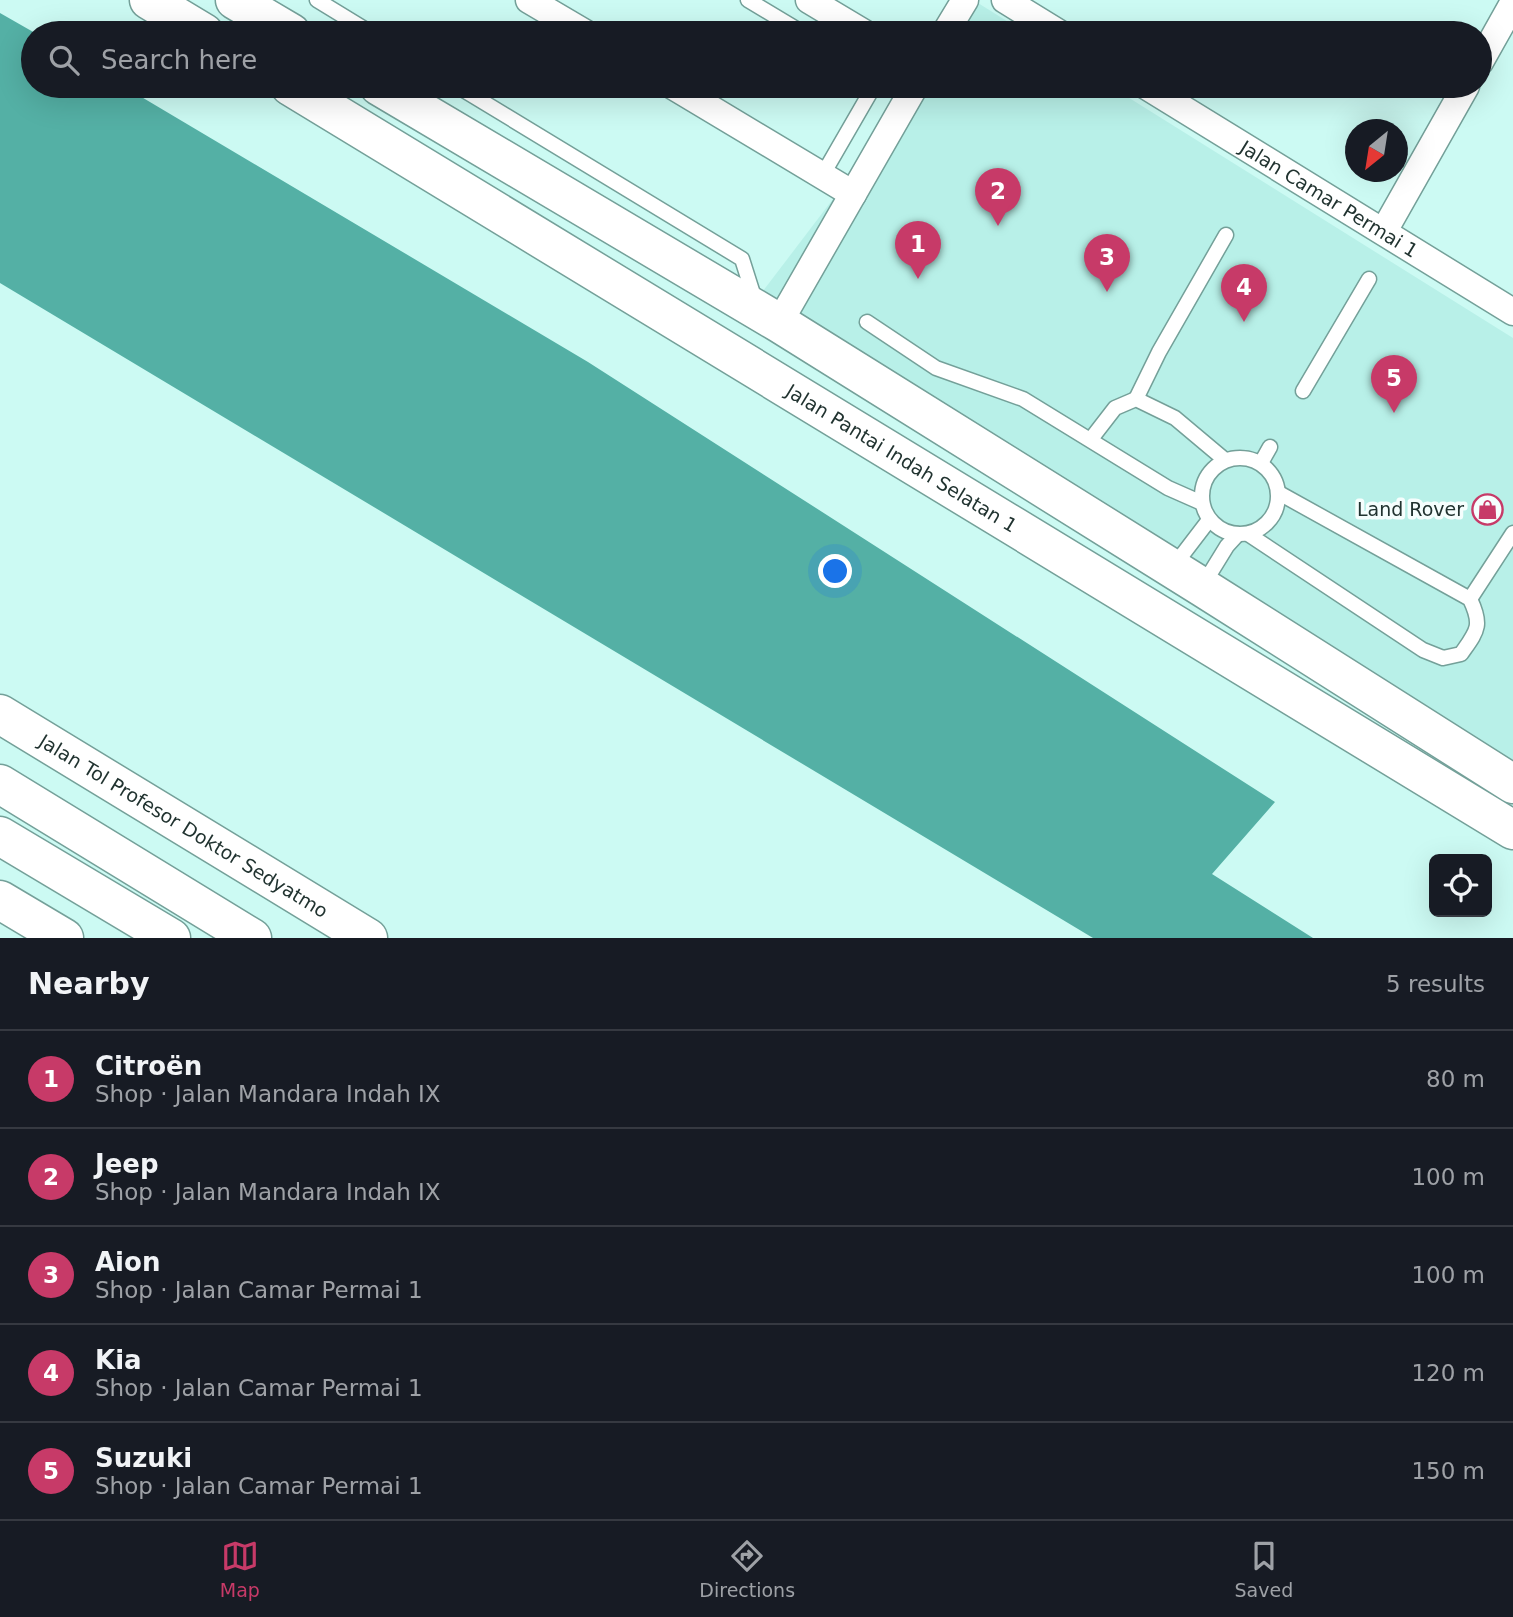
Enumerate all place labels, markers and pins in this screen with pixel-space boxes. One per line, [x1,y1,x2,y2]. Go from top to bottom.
pin: 2 [975,168,1021,226]
pin: 1 [895,221,941,279]
pin: 3 [1084,234,1130,292]
pin: 4 [1221,264,1267,322]
pin: 5 [1371,355,1417,413]
shop icon: Land Rover [1470,492,1504,526]
place label: Land Rover [1357,498,1464,520]

